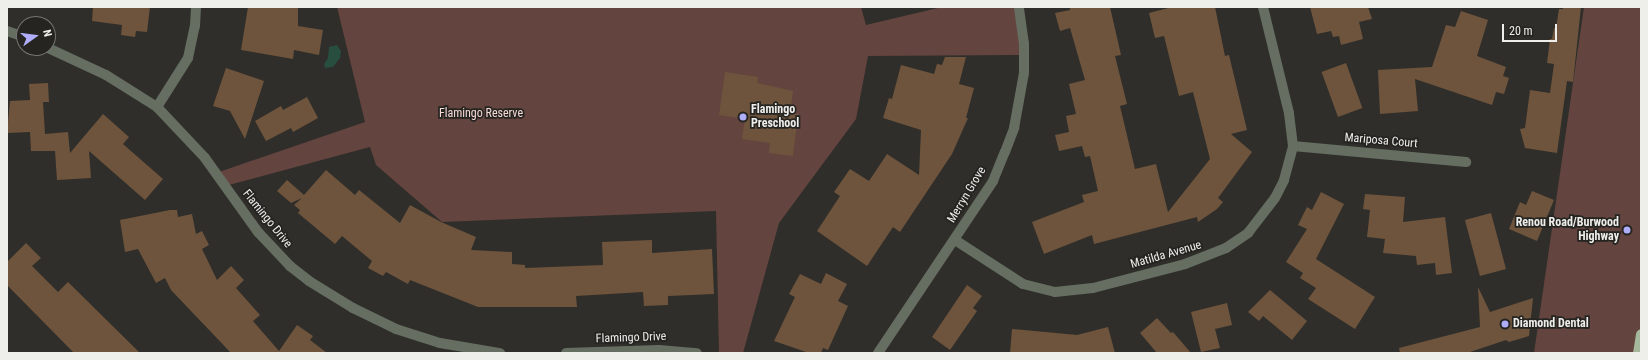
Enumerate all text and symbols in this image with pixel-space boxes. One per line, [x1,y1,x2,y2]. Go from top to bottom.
north arrow [16,16,56,56]
scale bar [1504,16,1559,42]
text: 20 m [1509,24,1533,38]
text: N [40,28,54,38]
place label: Flamingo Preschool [751,103,799,131]
park label: Flamingo Reserve [439,107,523,121]
marker: Flamingo Preschool [738,112,748,122]
street label: Mariposa Court [1344,131,1418,151]
street label: Merryn Grove [945,164,989,226]
street label: Flamingo Drive [239,187,295,251]
place label: Renou Road/Burwood Highway [1516,216,1619,244]
marker: Renou Road/Burwood Highway [1622,225,1632,235]
street label: Matilda Avenue [1129,238,1203,272]
place label: Diamond Dental [1513,317,1589,331]
marker: Diamond Dental [1500,319,1510,329]
street label: Flamingo Drive [596,330,666,346]

